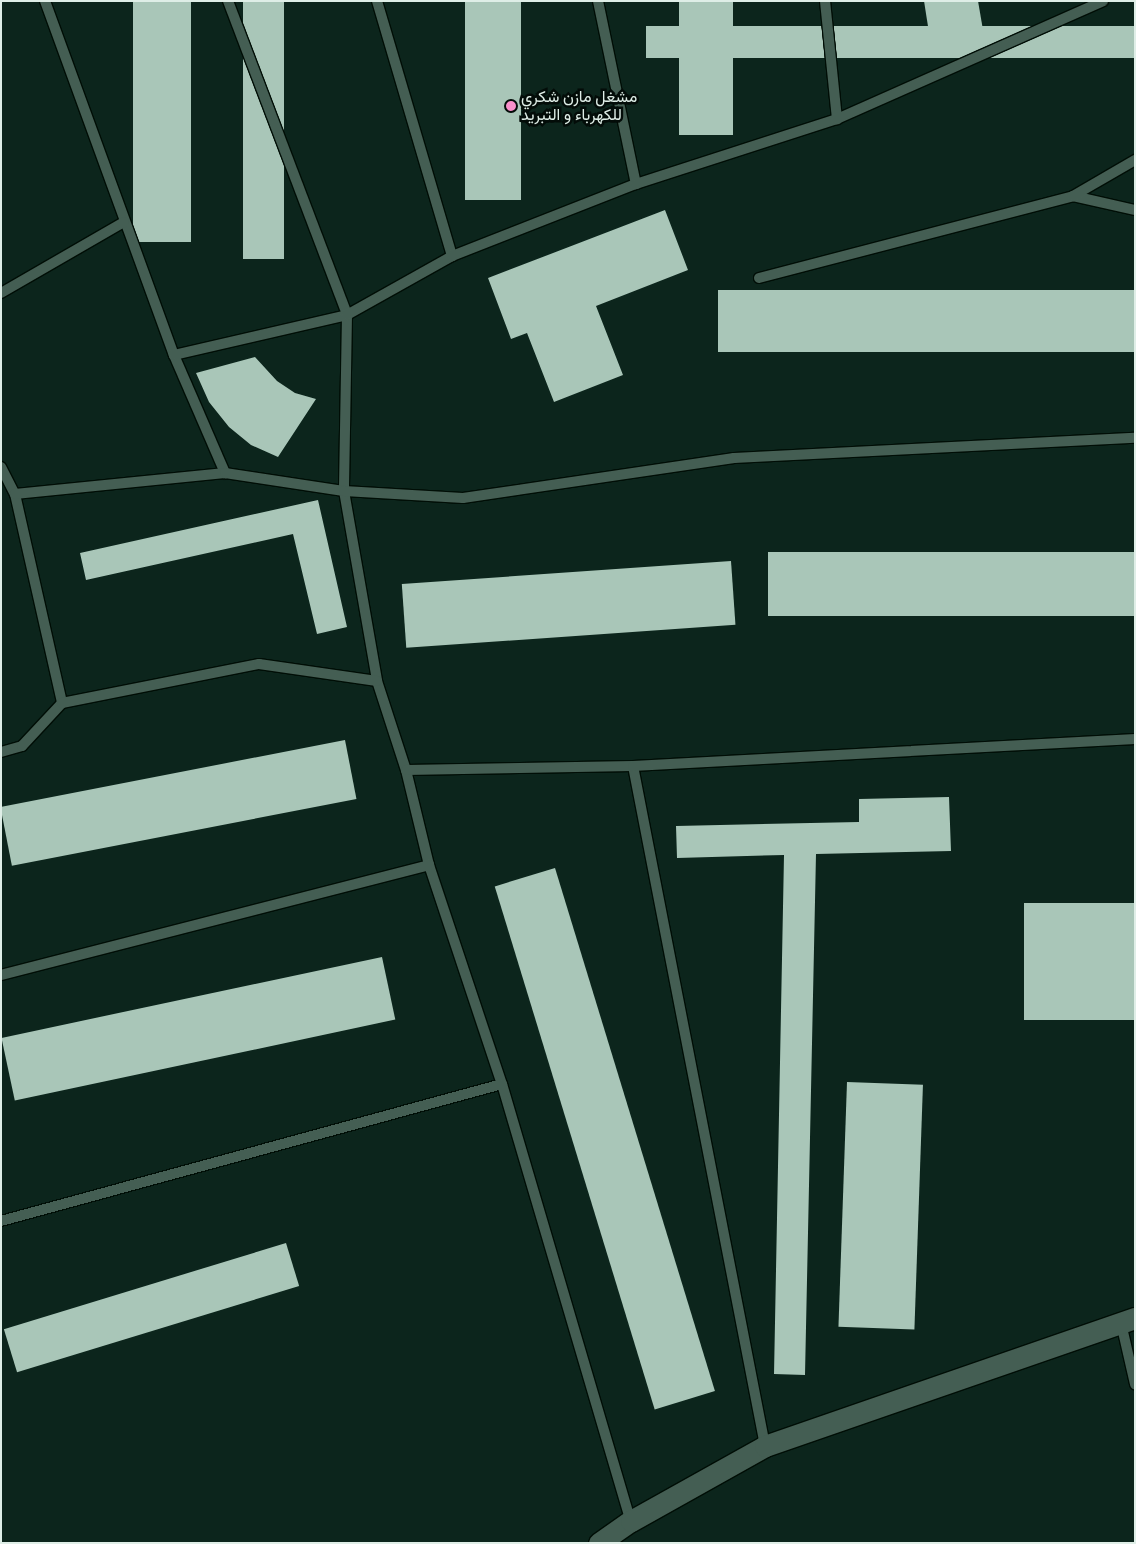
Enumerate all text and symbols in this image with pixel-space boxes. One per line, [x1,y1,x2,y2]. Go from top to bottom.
place label: مشغل مازن شكري للكهرباء و التبريد [521,87,637,125]
marker: مشغل مازن شكري للكهرباء و التبريد [505,100,517,112]

